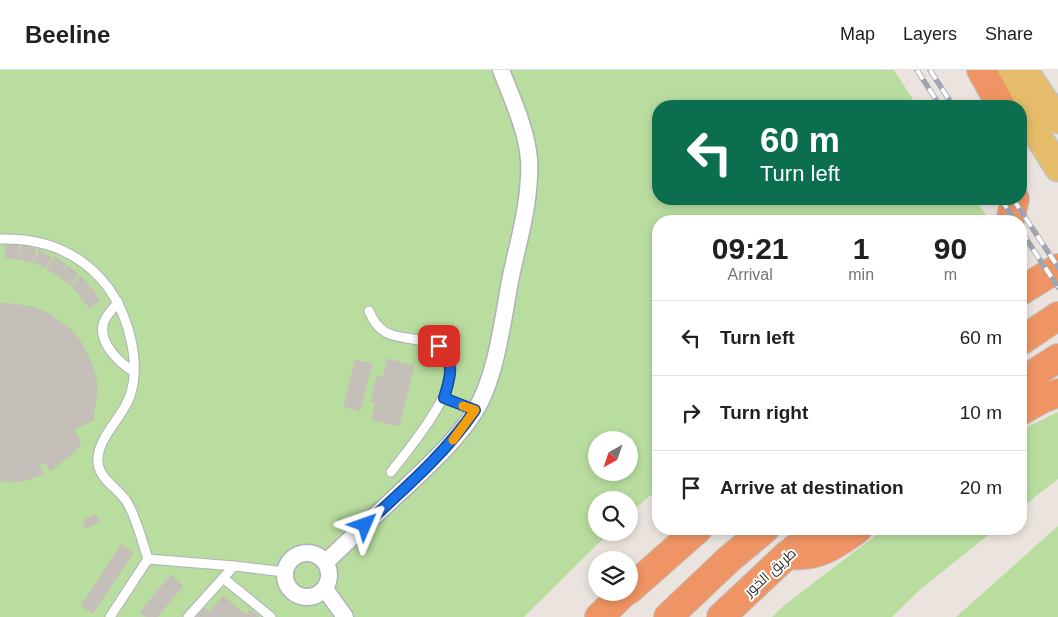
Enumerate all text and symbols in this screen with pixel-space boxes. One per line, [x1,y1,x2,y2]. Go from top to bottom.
text: Beeline [25,21,110,48]
text: Map [840,24,875,44]
text: Layers [903,24,957,44]
text: Share [985,24,1033,44]
icon: left [677,120,742,185]
text: 60 m [760,120,840,159]
text: Turn left [760,161,840,186]
text: 09:21 [712,232,789,265]
text: 1 [853,232,870,265]
text: 90 [934,232,967,265]
text: Arrival [727,266,773,283]
text: min [848,266,874,283]
text: m [944,266,957,283]
icon: left [677,324,705,352]
pin [418,325,460,367]
text: Turn left [720,327,795,348]
text: 60 m [960,327,1002,348]
icon: arrive [425,332,453,360]
icon: right [677,399,705,427]
text: Turn right [720,402,808,423]
text: 10 m [960,402,1002,423]
north arrow [588,431,638,481]
map controls [588,431,638,601]
icon: arrive [677,474,705,502]
text: Arrive at destination [720,477,904,498]
text: 20 m [960,477,1002,498]
button: search [588,491,638,541]
position arrow [338,498,390,550]
street label: طريق الخور [740,545,800,601]
button: layers [588,551,638,601]

